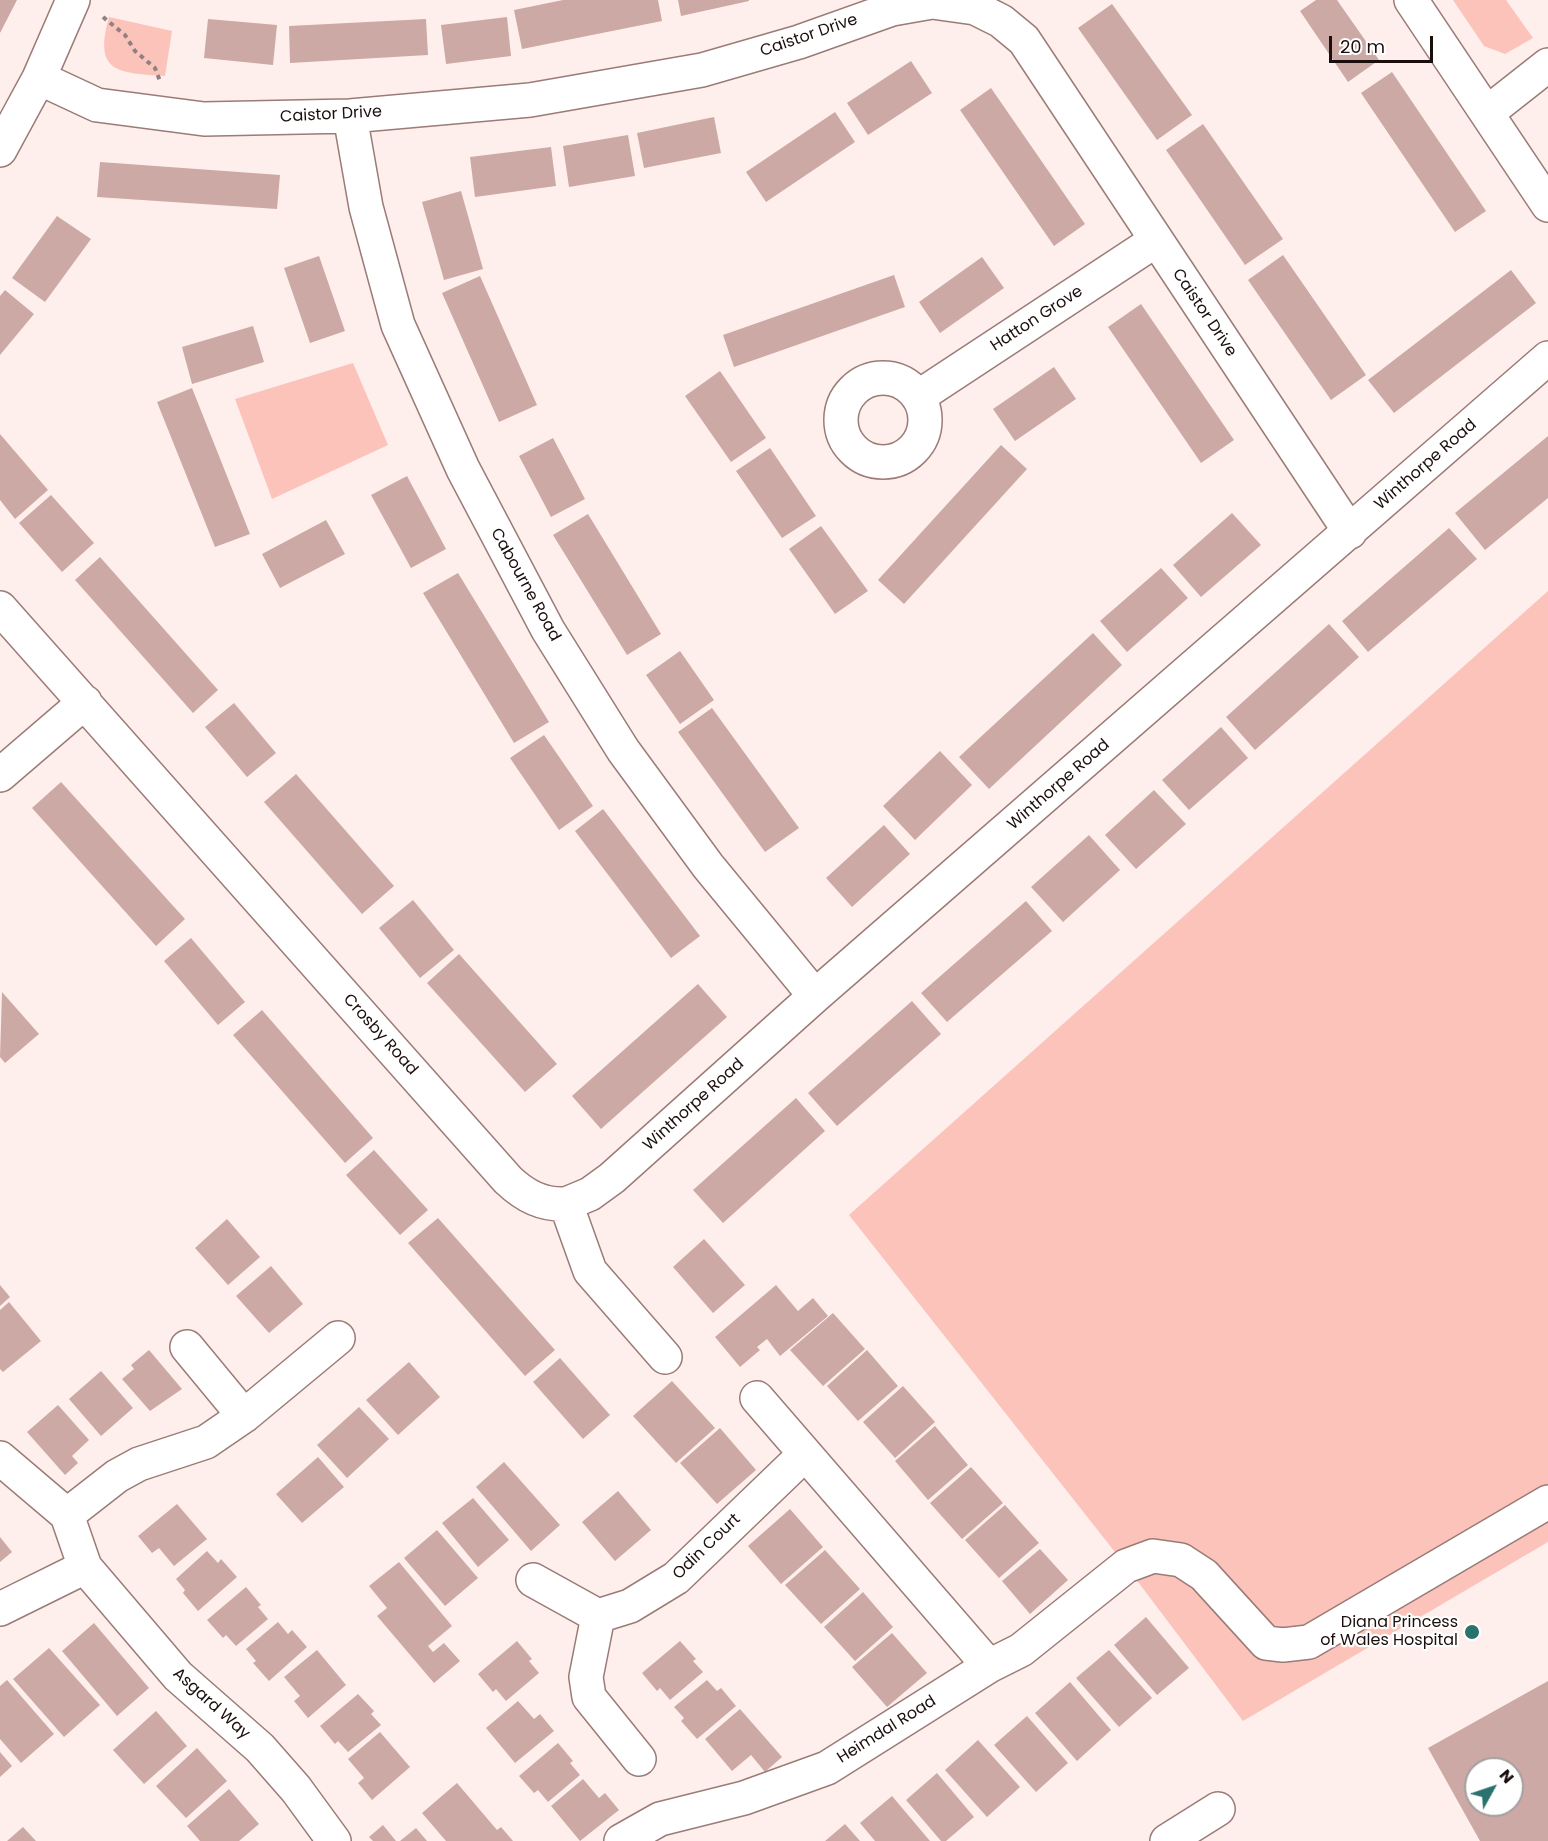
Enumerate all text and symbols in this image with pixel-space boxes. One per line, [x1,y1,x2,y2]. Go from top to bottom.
street label: Caistor Drive [758,10,860,62]
scale bar [1332,24,1436,62]
text: 20 m [1340,34,1385,59]
street label: Caistor Drive [280,103,382,127]
street label: Caistor Drive [1168,265,1240,361]
street label: Hatton Grove [987,282,1087,356]
street label: Winthorpe Road [1371,416,1481,514]
street label: Cabourne Road [486,525,564,645]
street label: Winthorpe Road [1004,736,1114,834]
street label: Crosby Road [339,990,421,1080]
street label: Winthorpe Road [640,1055,748,1155]
street label: Odin Court [669,1510,745,1584]
place label: Diana Princess of Wales Hospital [1320,1613,1458,1651]
marker: Diana Princess of Wales Hospital [1463,1623,1481,1641]
street label: Asgard Way [168,1664,254,1744]
street label: Heimdal Road [834,1692,940,1768]
north arrow [1464,1757,1524,1817]
text: N [1494,1764,1519,1788]

